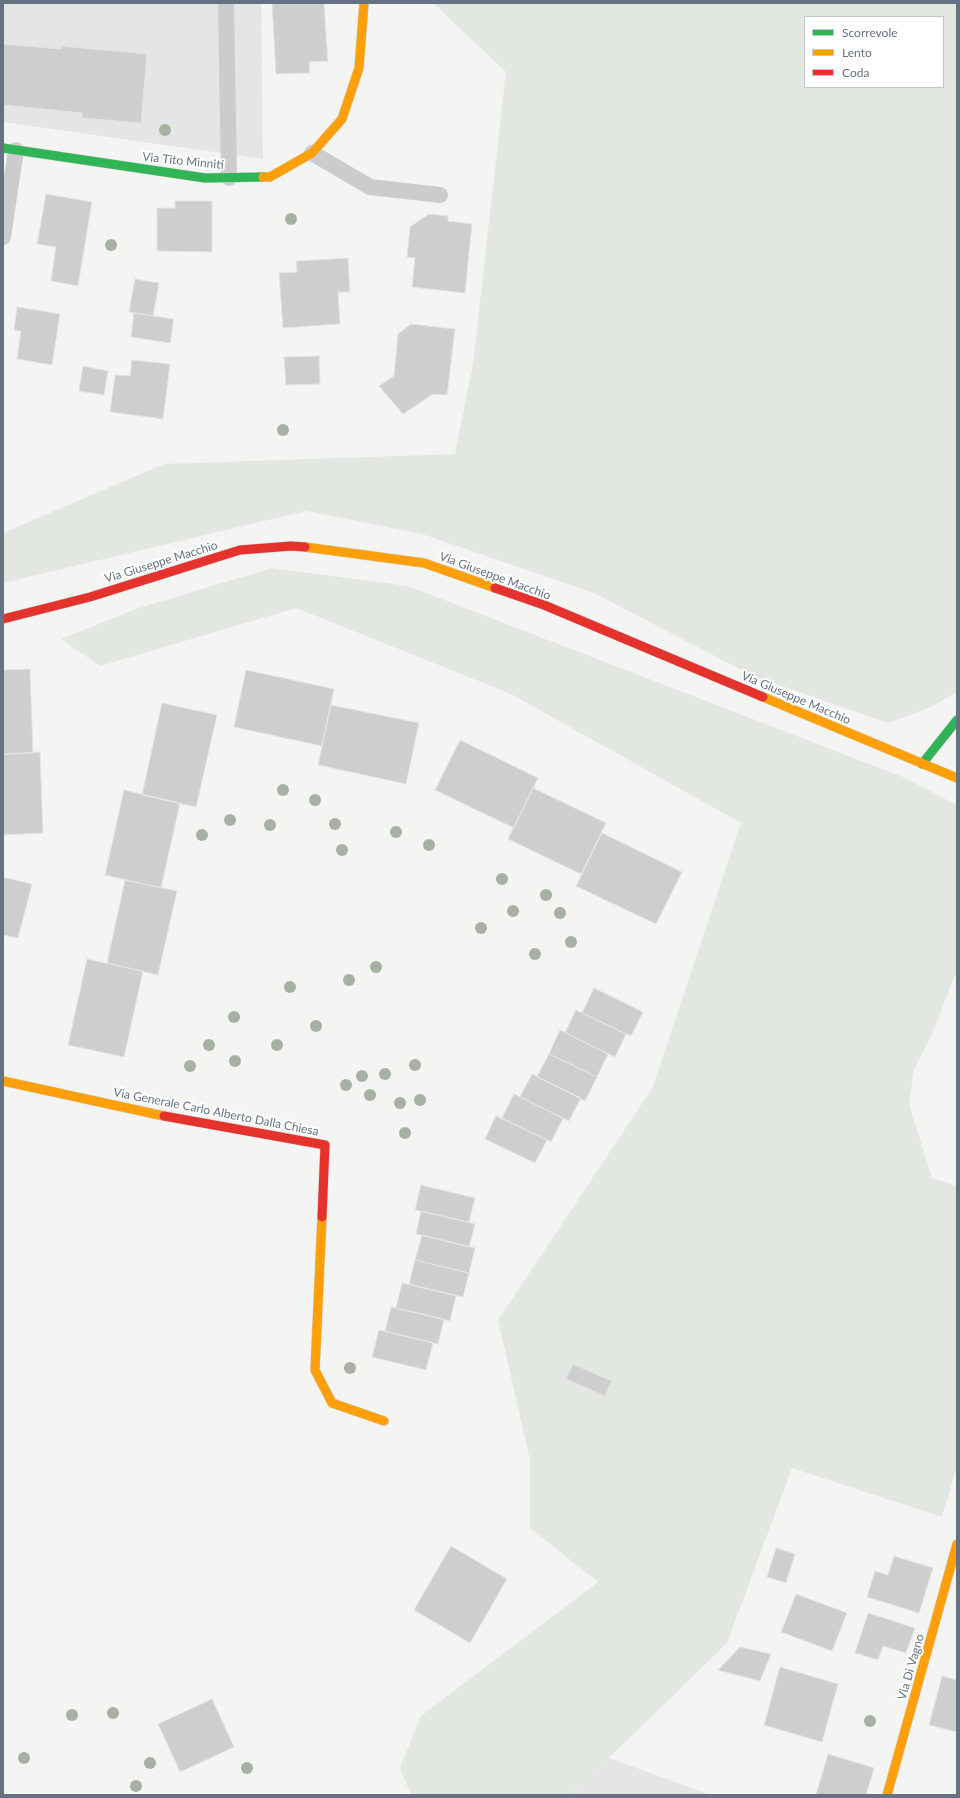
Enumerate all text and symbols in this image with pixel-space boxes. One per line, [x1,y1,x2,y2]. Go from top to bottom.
legend [804,16,944,88]
text: Scorrevole [842,25,898,40]
text: Lento [842,45,872,60]
text: Coda [842,65,869,80]
street label: Via Tito Minniti [142,150,224,172]
street label: Via Giuseppe Macchio [103,538,219,586]
street label: Via Giuseppe Macchio [437,549,553,603]
street label: Via Giuseppe Macchio [739,668,853,728]
street label: Via Generale Carlo Alberto Dalla Chiesa [112,1085,320,1139]
street label: Via Di Vagno [895,1632,927,1702]

